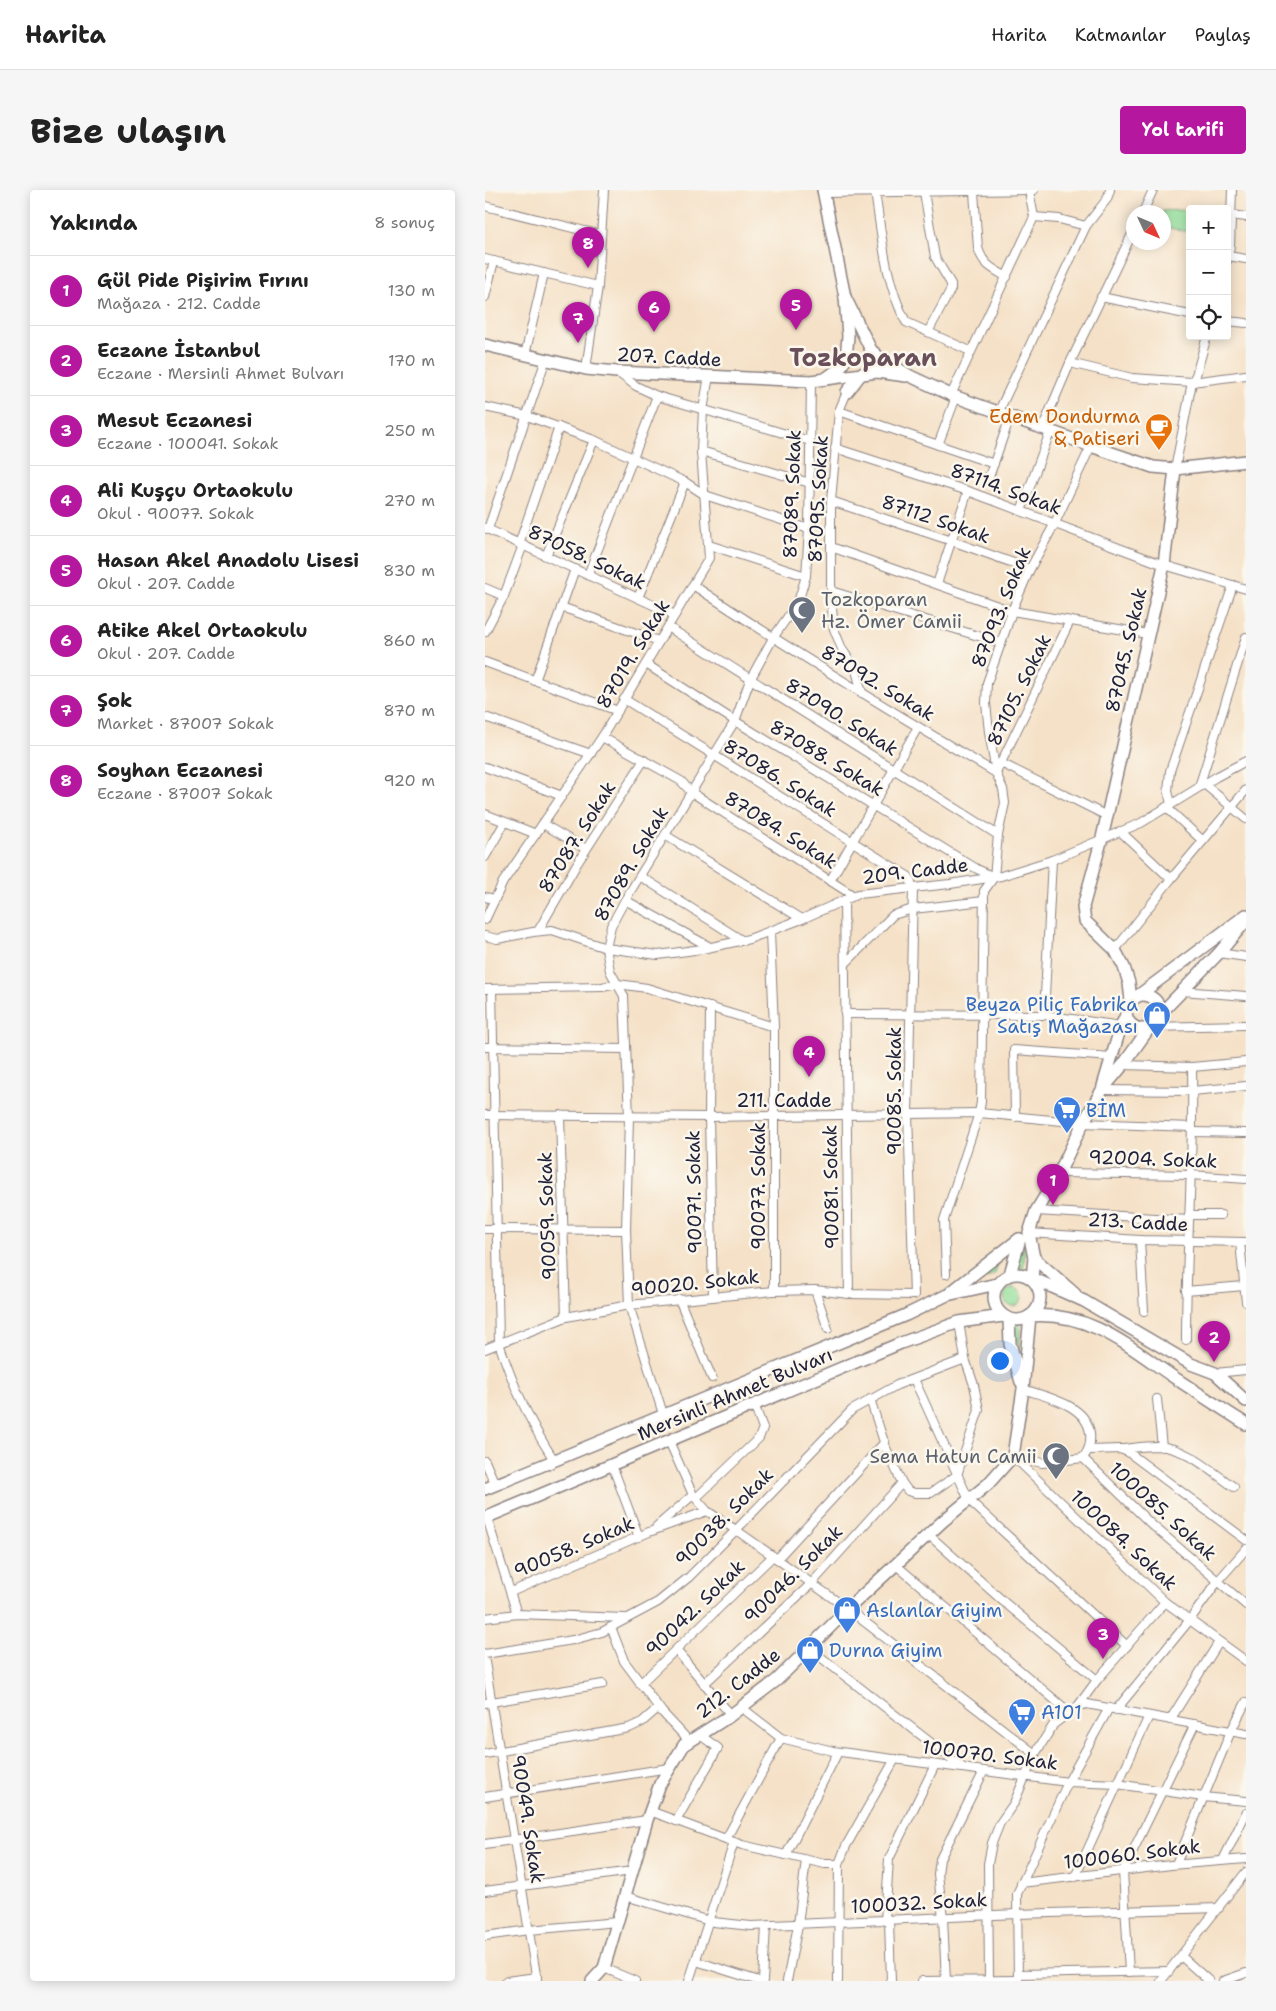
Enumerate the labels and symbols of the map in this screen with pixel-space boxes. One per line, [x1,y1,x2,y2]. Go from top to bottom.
north arrow [1126,205,1171,250]
pin: 8 [572,227,604,268]
pin: 5 [780,289,812,330]
pin: 6 [638,291,670,332]
pin: 7 [562,302,594,343]
street label: 207. Cadde [616,342,722,372]
district label: Tozkoparan [789,342,937,374]
place label: Edem Dondurma & Patiseri [989,404,1140,451]
cafe icon: Edem Dondurma & Patiseri [1144,412,1174,451]
street label: 87089. Sokak [777,429,807,559]
street label: 87095. Sokak [802,435,834,563]
street label: 87114. Sokak [947,457,1065,521]
street label: 87112 Sokak [878,489,994,549]
street label: 87058. Sokak [524,519,650,595]
street label: 87093. Sokak [965,543,1037,671]
street label: 87045. Sokak [1100,585,1153,715]
place label: Tozkoparan Hz. Ömer Camii [821,587,962,634]
street label: 87019. Sokak [590,595,676,713]
mosque icon: Tozkoparan Hz. Ömer Camii [787,595,817,634]
street label: 87105. Sokak [981,630,1057,750]
street label: 87092. Sokak [816,639,940,727]
street label: 87090. Sokak [781,672,903,762]
street label: 87088. Sokak [765,714,889,802]
street label: 87086. Sokak [719,733,842,823]
street label: 87087. Sokak [533,776,621,898]
street label: 87084. Sokak [720,785,842,875]
street label: 87089. Sokak [588,802,674,926]
street label: 209. Cadde [860,852,970,890]
place label: Beyza Piliç Fabrika Satış Mağazası [966,992,1138,1039]
shop icon: Beyza Piliç Fabrika Satış Mağazası [1142,1000,1172,1039]
street label: 90085. Sokak [882,1026,907,1155]
pin: 4 [793,1036,825,1077]
street label: 211. Cadde [736,1088,832,1113]
supermarket icon: BİM [1052,1095,1082,1134]
place label: BİM [1086,1098,1126,1123]
street label: 90077. Sokak [746,1122,771,1250]
street label: 90081. Sokak [817,1124,845,1249]
street label: 90071. Sokak [680,1130,708,1254]
street label: 92004. Sokak [1088,1144,1218,1174]
street label: 90059. Sokak [532,1151,562,1281]
pin: 1 [1037,1164,1069,1205]
street label: 213. Cadde [1087,1207,1189,1237]
street label: 90020. Sokak [630,1264,761,1302]
pin: 2 [1198,1321,1230,1362]
street label: Mersinli Ahmet Bulvarı [634,1342,836,1446]
your location [987,1348,1013,1374]
mosque icon: Sema Hatun Camii [1041,1441,1071,1480]
place label: Sema Hatun Camii [869,1444,1037,1469]
street label: 100085. Sokak [1104,1456,1222,1566]
street label: 90038. Sokak [669,1462,779,1572]
street label: 100084. Sokak [1065,1484,1183,1596]
street label: 90058. Sokak [510,1510,638,1584]
street label: 90046. Sokak [738,1519,848,1629]
street label: 90042. Sokak [640,1554,750,1662]
shop icon: Aslanlar Giyim [832,1595,862,1634]
place label: Aslanlar Giyim [866,1598,1002,1623]
pin: 3 [1087,1618,1119,1659]
shop icon: Durna Giyim [795,1635,825,1674]
place label: Durna Giyim [829,1638,942,1663]
street label: 212. Cadde [691,1642,785,1724]
supermarket icon: A101 [1007,1697,1037,1736]
place label: A101 [1041,1700,1082,1725]
street label: 100070. Sokak [921,1734,1060,1776]
street label: 90049. Sokak [505,1753,551,1885]
street label: 100060. Sokak [1062,1833,1202,1875]
street label: 100032. Sokak [850,1887,988,1919]

